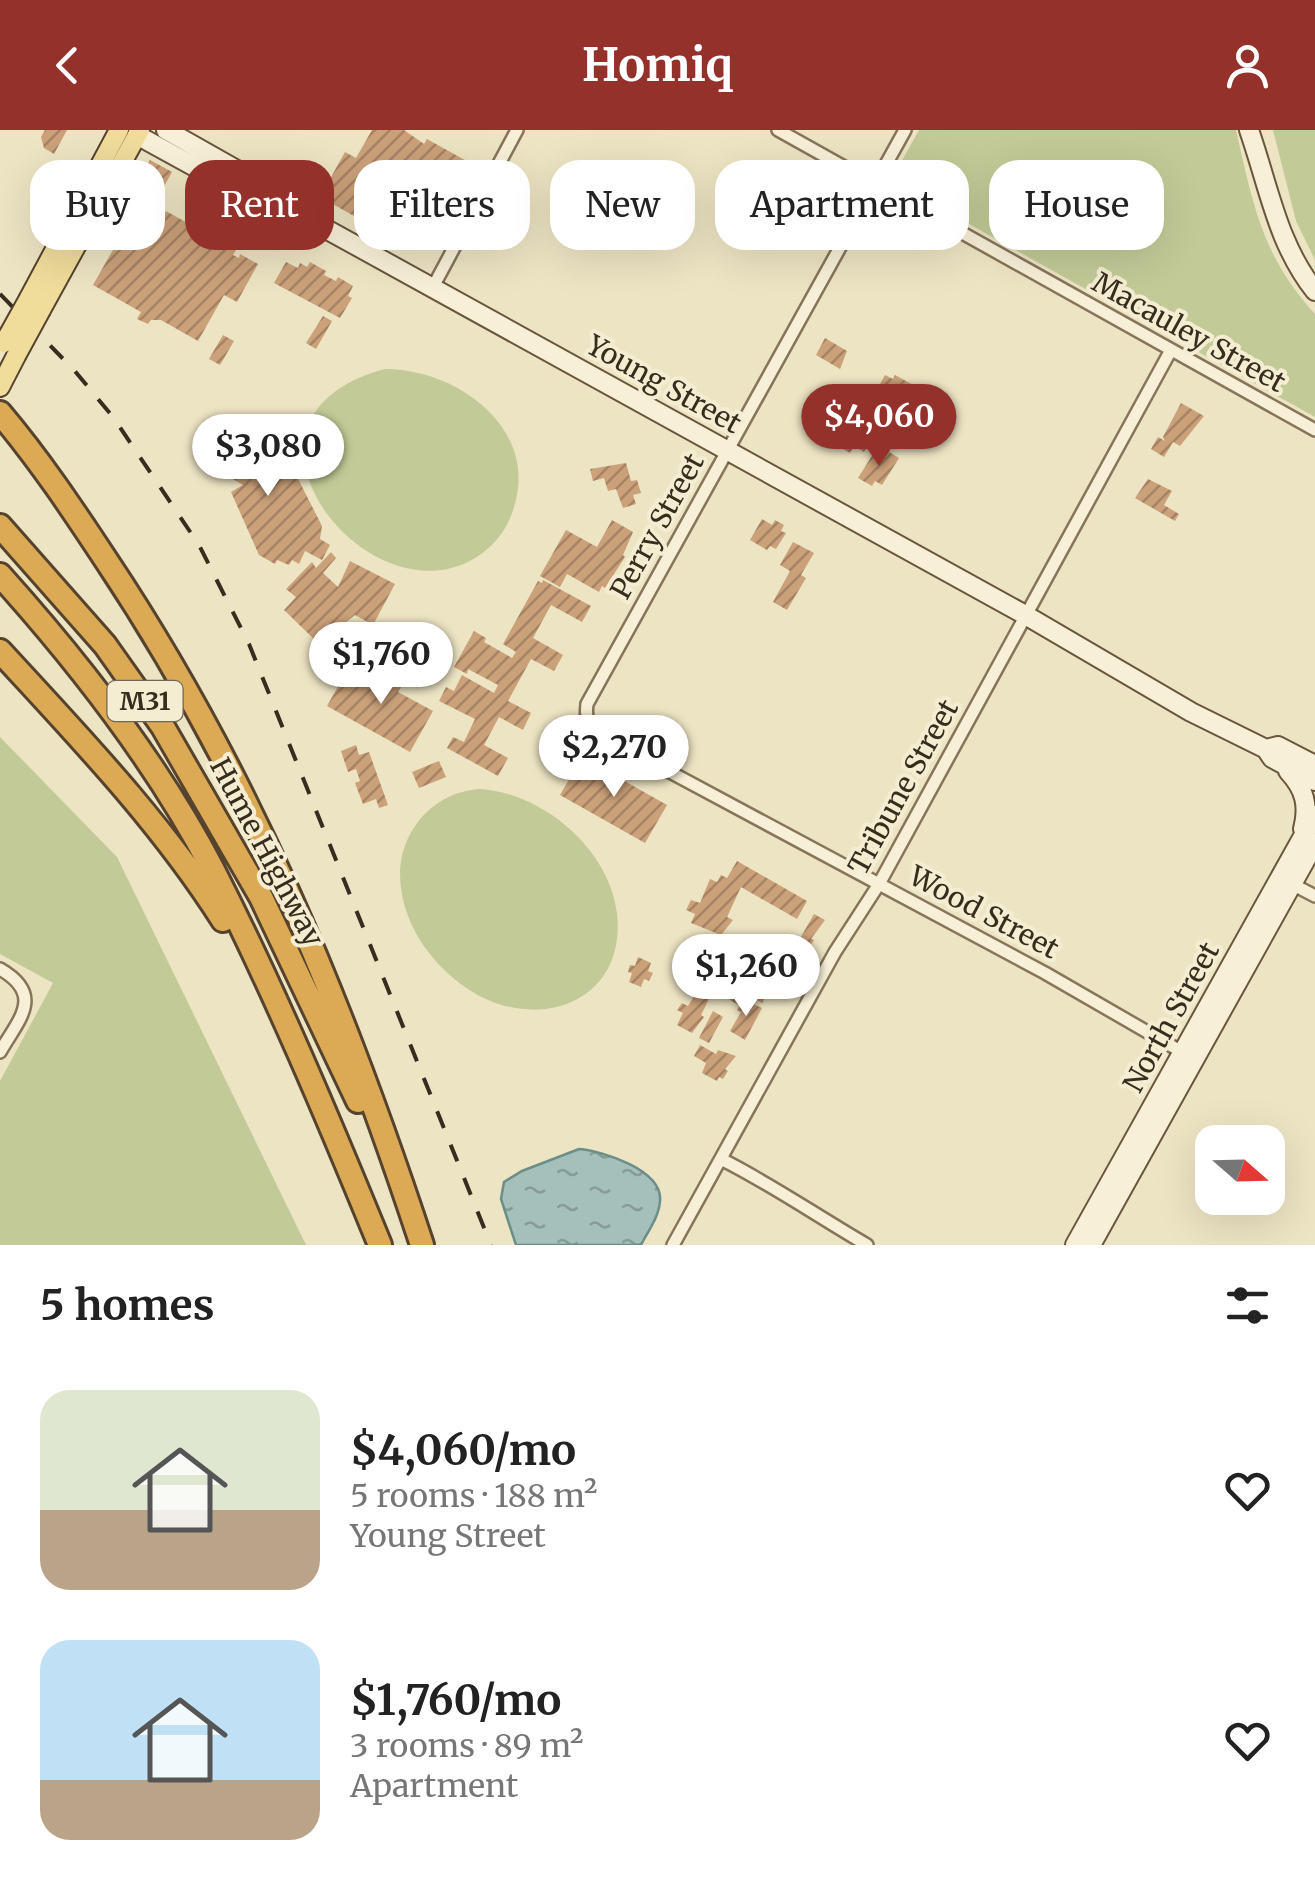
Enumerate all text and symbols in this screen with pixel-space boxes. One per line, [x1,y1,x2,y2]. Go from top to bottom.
text: Homiq [582,37,733,93]
icon: back [40,38,95,93]
icon: person [1220,38,1275,93]
chip: Buy [30,160,165,250]
chip: Rent [185,160,334,250]
chip: Filters [354,160,530,250]
chip: New [550,160,695,250]
chip: Apartment [715,160,969,250]
chip: House [989,160,1164,250]
street label: Macauley Street [1086,264,1292,400]
street label: Young Street [579,326,748,441]
pin: $4,060 [798,384,960,469]
text: $4,060 [823,396,935,436]
pin: $3,080 [187,414,349,499]
text: $3,080 [214,426,322,466]
street label: Perry Street [602,447,712,605]
pin: $1,760 [300,622,462,707]
text: $1,760 [331,634,431,674]
road number: M31 [108,681,182,721]
street label: Tribune Street [840,693,966,881]
pin: $2,270 [533,715,695,800]
text: $2,270 [561,727,667,767]
street label: Hume Highway [202,752,332,953]
street label: Wood Street [902,857,1065,967]
pin: $1,260 [665,934,827,1019]
street label: North Street [1115,935,1227,1098]
text: $1,260 [694,946,798,986]
north arrow [1195,1125,1285,1215]
map controls [1195,1125,1285,1215]
icon: filters [1220,1278,1275,1333]
text: 5 homes [40,1279,214,1331]
text: $4,060/mo [350,1424,576,1476]
icon: home [120,1430,240,1550]
icon: heart [1220,1463,1275,1518]
text: 5 rooms · 188 m² [350,1476,597,1516]
text: Young Street [350,1516,546,1556]
text: $1,760/mo [350,1674,561,1726]
icon: home [120,1680,240,1800]
icon: heart [1220,1713,1275,1768]
text: 3 rooms · 89 m² [350,1726,583,1766]
text: Apartment [350,1766,518,1806]

